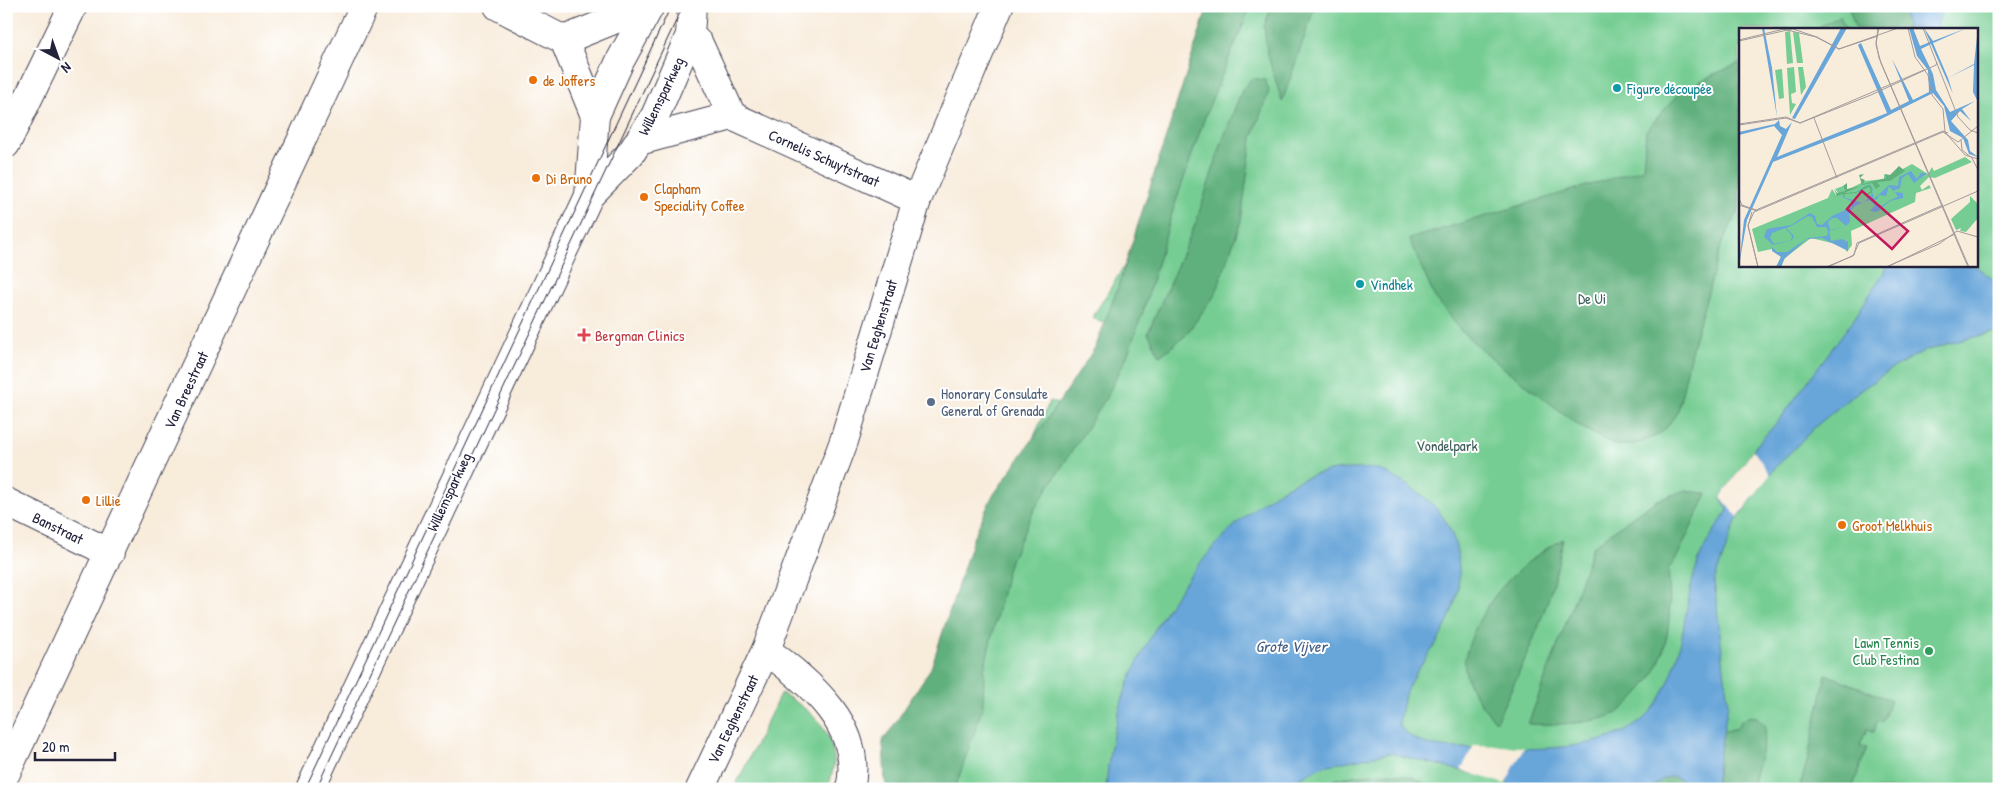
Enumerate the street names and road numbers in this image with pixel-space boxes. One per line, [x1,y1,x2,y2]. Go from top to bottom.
street label: Willemsparkweg [633,53,689,139]
street label: Cornelis Schuytstraat [765,124,884,192]
street label: Van Eeghenstraat [854,276,902,375]
street label: Van Breestraat [159,347,214,432]
street label: Willemsparkweg [422,449,477,535]
street label: Banstraat [29,507,88,550]
street label: Van Eeghenstraat [702,670,764,767]

